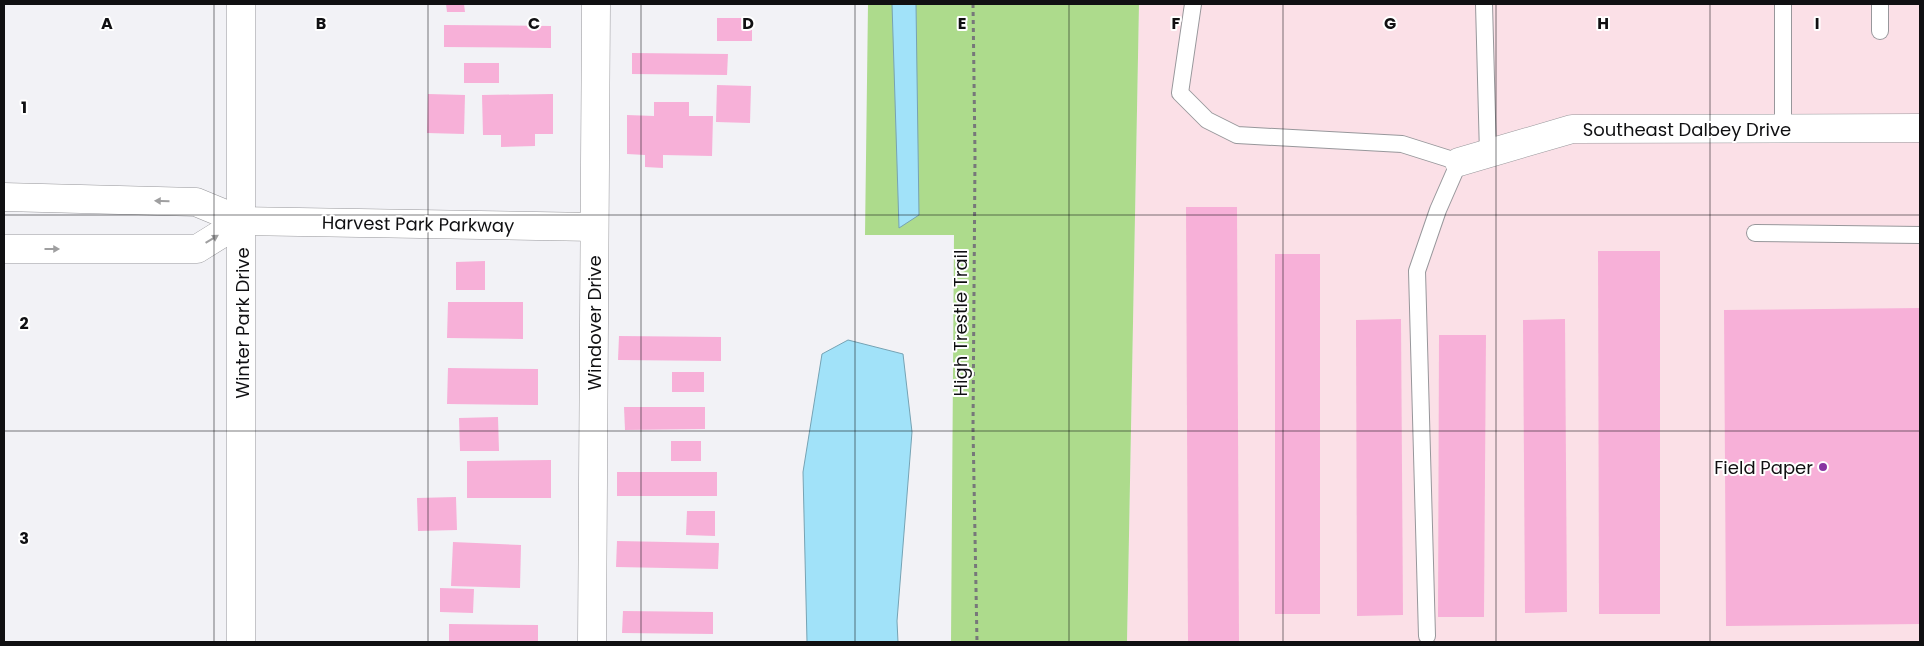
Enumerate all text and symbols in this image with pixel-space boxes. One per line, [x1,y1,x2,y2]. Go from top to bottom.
text: A [101,12,113,35]
text: B [316,12,326,35]
text: C [528,12,540,35]
text: D [742,12,754,35]
text: E [958,12,966,35]
text: F [1172,12,1181,35]
text: G [1384,12,1396,35]
text: H [1597,12,1609,35]
text: I [1815,12,1819,35]
text: 1 [21,96,27,119]
street label: Southeast Dalbey Drive [1583,117,1791,142]
one-way arrow [154,197,170,205]
street label: Harvest Park Parkway [322,210,514,238]
one-way arrow [206,235,219,244]
one-way arrow [45,245,61,253]
street label: Winter Park Drive [230,247,255,399]
street label: High Trestle Trail [948,250,973,396]
street label: Windover Drive [582,255,607,391]
text: 2 [19,312,29,335]
place label: Field Paper [1714,455,1813,480]
marker: Field Paper [1817,461,1829,473]
text: 3 [19,527,29,550]

